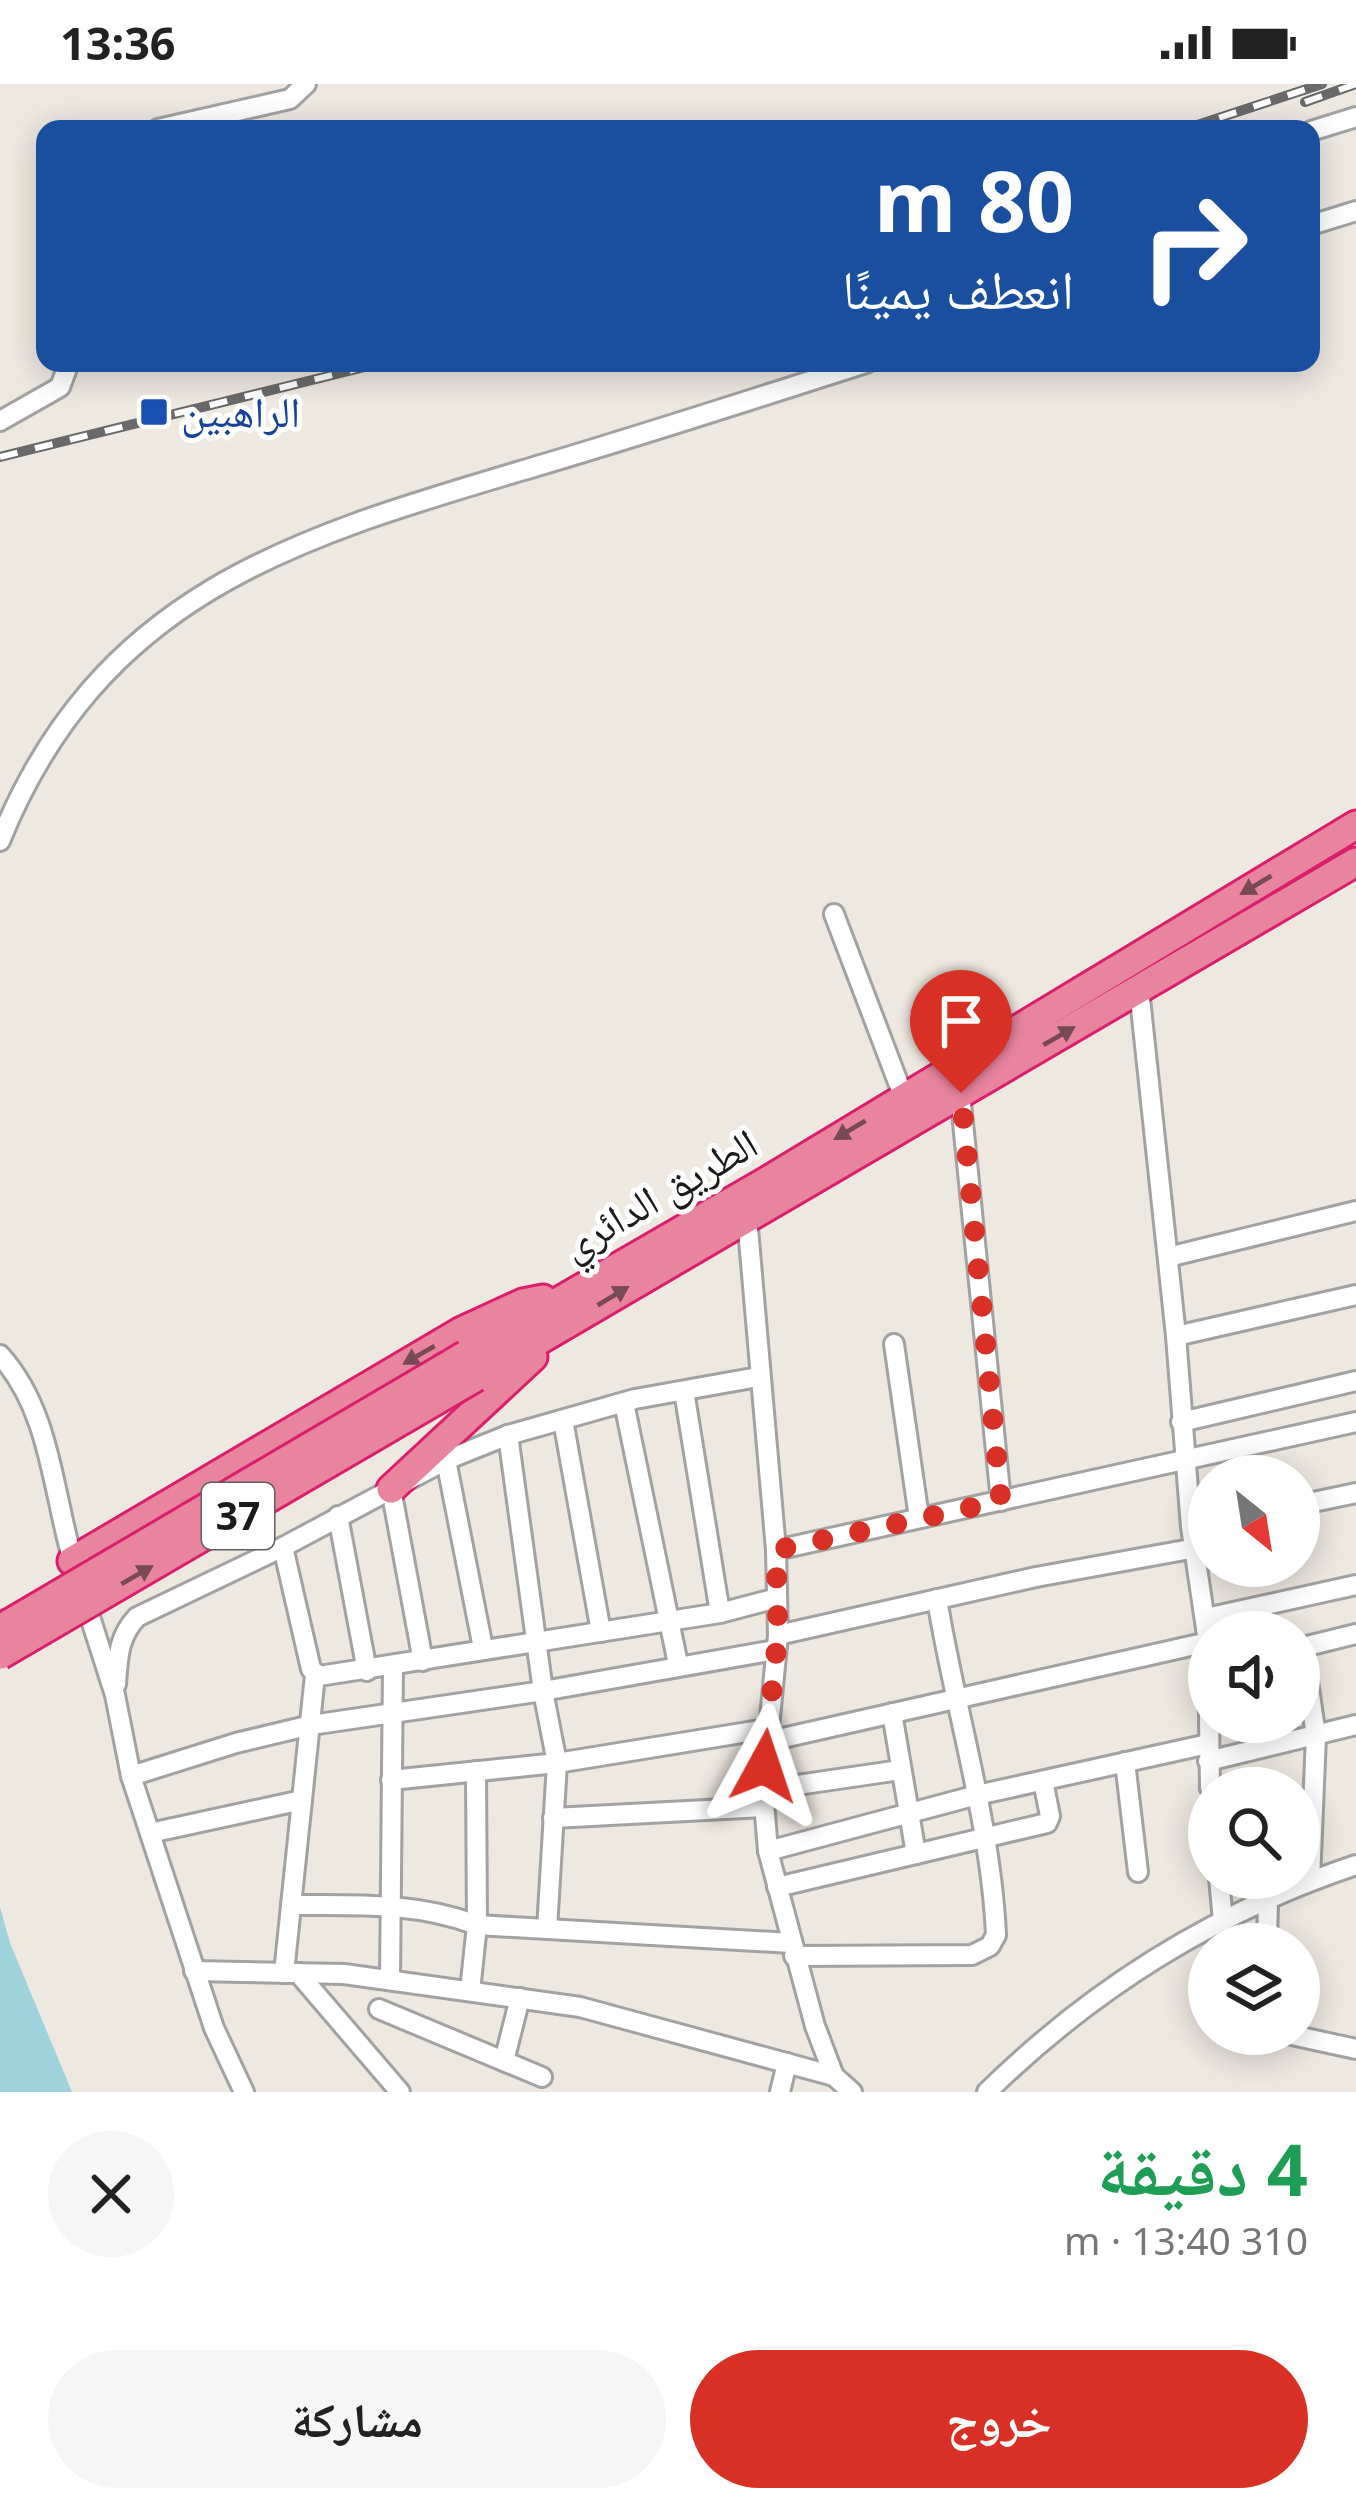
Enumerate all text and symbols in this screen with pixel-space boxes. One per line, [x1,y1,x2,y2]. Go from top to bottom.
text: 13:36 [60,12,176,73]
text: 80 m [874,142,1074,257]
icon: right [1116,168,1272,324]
text: انعطف يمينًا [842,251,1074,325]
place label: الراهبين [181,382,300,439]
marker: الراهبين [138,396,170,428]
one-way arrow [1239,874,1273,895]
pin [910,970,1012,1093]
icon: arrive [928,988,994,1054]
one-way arrow [1042,1026,1075,1047]
street label: الطريق الدائري [550,1114,770,1278]
one-way arrow [833,1119,867,1140]
one-way arrow [596,1286,630,1307]
one-way arrow [402,1344,436,1365]
north arrow [1188,1455,1320,1587]
map controls [1188,1455,1320,2055]
road number: 37 [202,1483,274,1549]
one-way arrow [120,1565,154,1586]
button: sound [1188,1611,1320,1743]
position arrow [701,1703,827,1829]
button: search [1188,1767,1320,1899]
button: layers [1188,1923,1320,2055]
text: 4 دقيقة [1097,2119,1308,2217]
button: close [48,2131,174,2257]
text: 310 m · 13:40 [1064,2213,1308,2266]
button: مشاركة [48,2350,666,2488]
button: خروج [690,2350,1308,2488]

